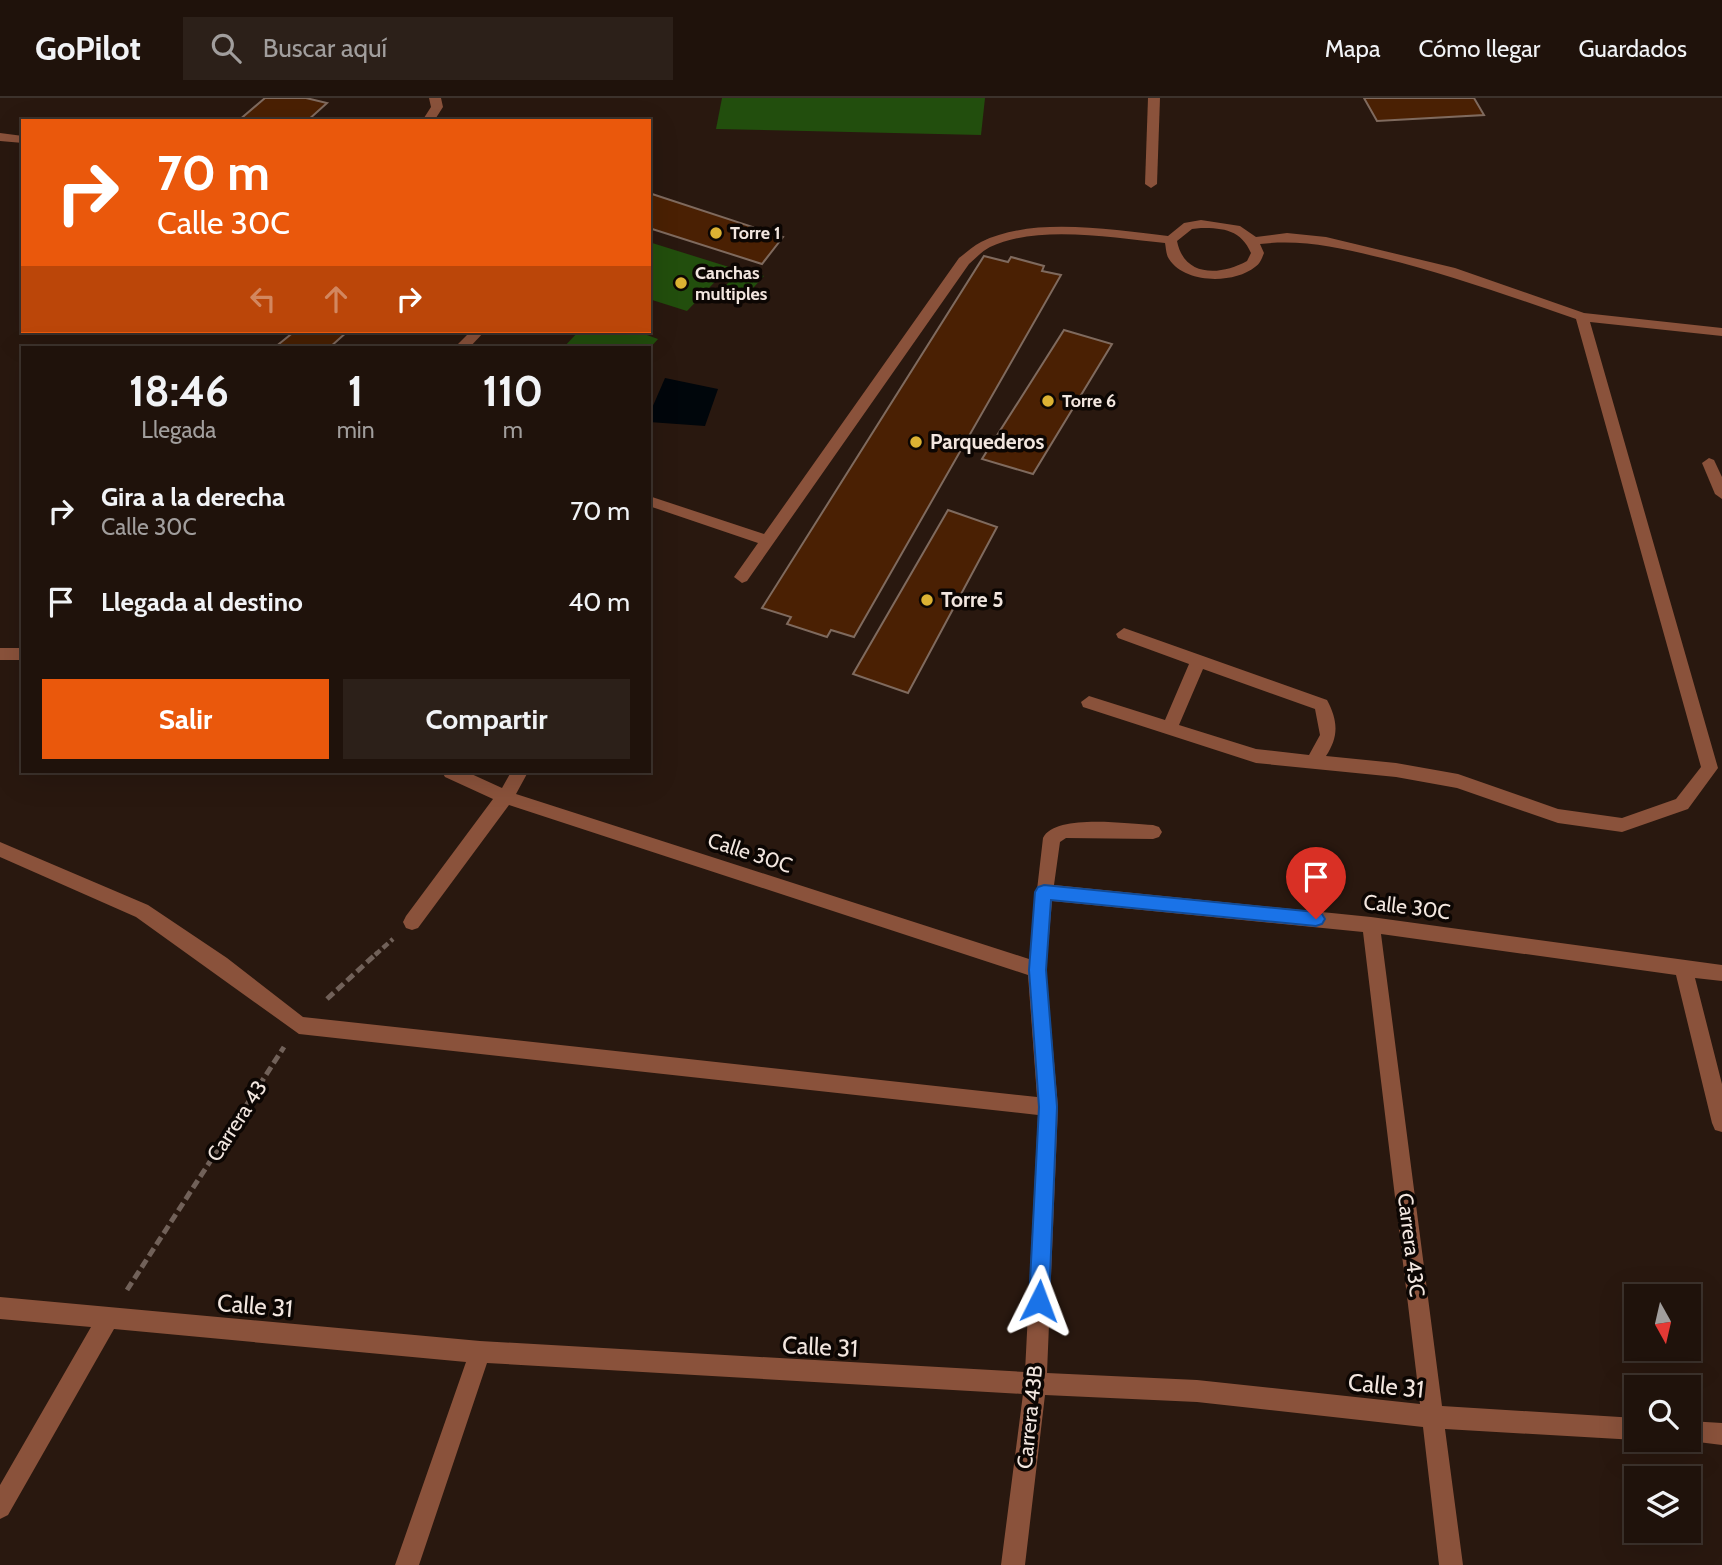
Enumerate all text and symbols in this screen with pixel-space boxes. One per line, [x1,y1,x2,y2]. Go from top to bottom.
search box [183,17,673,80]
text: GoPilot [35,28,141,68]
icon: search [207,29,245,67]
text: Buscar aquí [263,32,387,64]
text: Mapa [1325,34,1381,63]
text: Cómo llegar [1419,34,1540,63]
text: Guardados [1578,34,1687,63]
text: 70 m [157,143,270,202]
icon: right [42,147,133,238]
text: Calle 30C [157,203,290,242]
place label: Torre 1 [730,222,781,244]
marker: Torre 1 [708,225,724,241]
place label: Canchas multiples [695,262,768,305]
marker: Canchas multiples [673,275,689,291]
icon: left [244,280,282,318]
icon: ahead [317,280,355,318]
icon: right [390,280,428,318]
text: 18:46 [129,365,229,417]
text: 1 [348,365,363,417]
text: 110 [482,365,543,417]
place label: Torre 6 [1062,390,1116,412]
marker: Torre 6 [1040,393,1056,409]
text: Llegada [141,416,216,444]
text: min [337,416,375,444]
text: m [503,416,523,444]
place label: Parquederos [930,429,1044,454]
marker: Parquederos [908,434,924,450]
text: Gira a la derecha [101,481,285,513]
icon: right [42,492,80,530]
text: 70 m [570,495,630,527]
text: Calle 30C [101,513,197,541]
icon: arrive [42,583,80,621]
text: Llegada al destino [101,586,303,618]
text: 40 m [568,586,630,618]
place label: Torre 5 [941,587,1004,612]
marker: Torre 5 [919,592,935,608]
button: Salir [42,679,329,759]
button: Compartir [343,679,630,759]
street label: Calle 30C [705,827,796,878]
pin [1286,847,1346,919]
icon: arrive [1297,858,1335,896]
street label: Calle 30C [1362,889,1452,924]
street label: Carrera 43 [201,1076,272,1166]
street label: Carrera 43C [1393,1192,1430,1298]
position arrow [1002,1264,1076,1338]
north arrow [1624,1284,1701,1362]
map controls [1624,1284,1701,1543]
street label: Calle 31 [216,1288,294,1323]
street label: Calle 31 [781,1330,859,1363]
street label: Carrera 43B [1012,1364,1047,1470]
street label: Calle 31 [1347,1367,1425,1404]
button: search [1624,1375,1701,1452]
button: layers [1624,1466,1701,1543]

